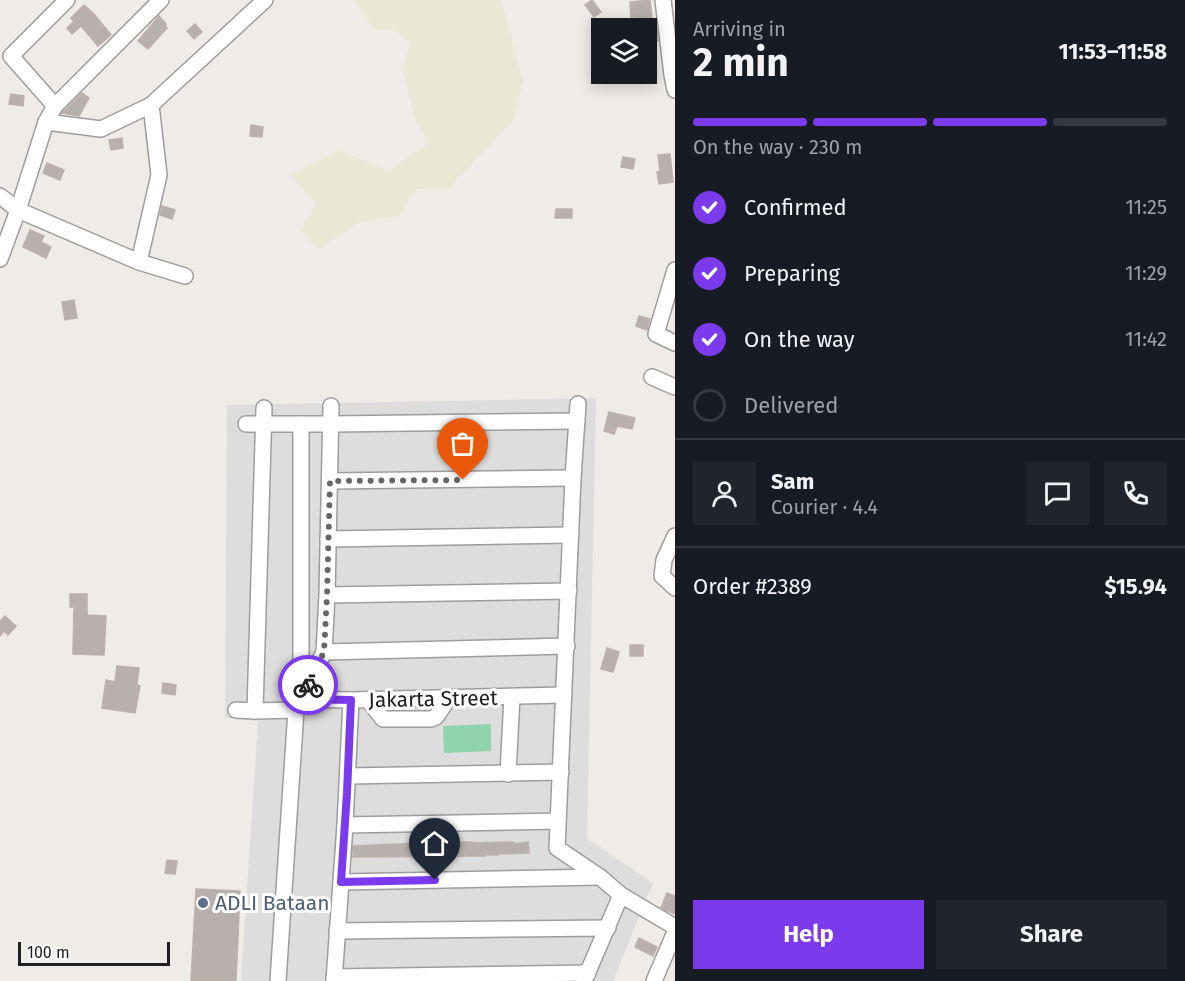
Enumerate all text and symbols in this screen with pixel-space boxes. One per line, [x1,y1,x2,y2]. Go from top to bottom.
text: Arriving in [693,17,786,41]
map controls [591,18,657,84]
button: layers [591,18,657,84]
text: 11:53–11:58 [1059,38,1167,65]
text: 2 min [693,40,789,86]
text: On the way · 230 m [693,135,862,159]
icon: check [693,191,726,224]
text: Confirmed [744,194,847,221]
text: 11:25 [1125,195,1167,219]
icon: check [693,257,726,290]
text: Preparing [744,260,840,287]
text: 11:29 [1125,261,1167,285]
icon: check [693,323,726,356]
text: On the way [744,326,855,353]
text: 11:42 [1125,327,1167,351]
text: Delivered [744,392,839,419]
pin [437,418,488,480]
icon: bag [446,427,479,460]
button: person [693,462,756,525]
button: chat [1026,462,1089,525]
button: phone [1104,462,1167,525]
text: Sam [771,468,814,495]
text: Courier · 4.4 [771,495,878,519]
text: Order #2389 [693,573,812,600]
text: $15.94 [1104,573,1167,600]
courier [278,655,338,715]
icon: bike [292,669,325,702]
street label: Jakarta Street [368,685,498,713]
pin [409,818,460,880]
icon: home [418,827,451,860]
place label: ADLI Bataan [215,890,329,916]
marker: ADLI Bataan [196,896,210,910]
button: Help [693,900,924,969]
button: Share [936,900,1167,969]
scale bar [18,939,170,966]
text: 100 m [27,943,70,962]

